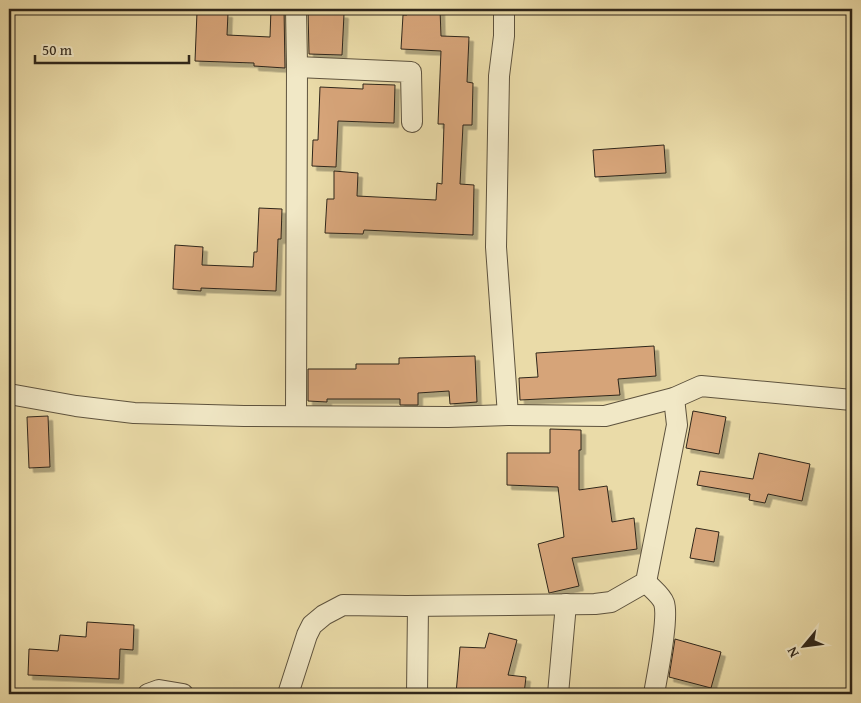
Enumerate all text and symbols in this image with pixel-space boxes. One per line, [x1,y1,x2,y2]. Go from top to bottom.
scale bar [35,32,189,64]
text: 50 m [42,39,73,60]
north arrow [778,620,828,670]
text: N [781,643,804,661]

